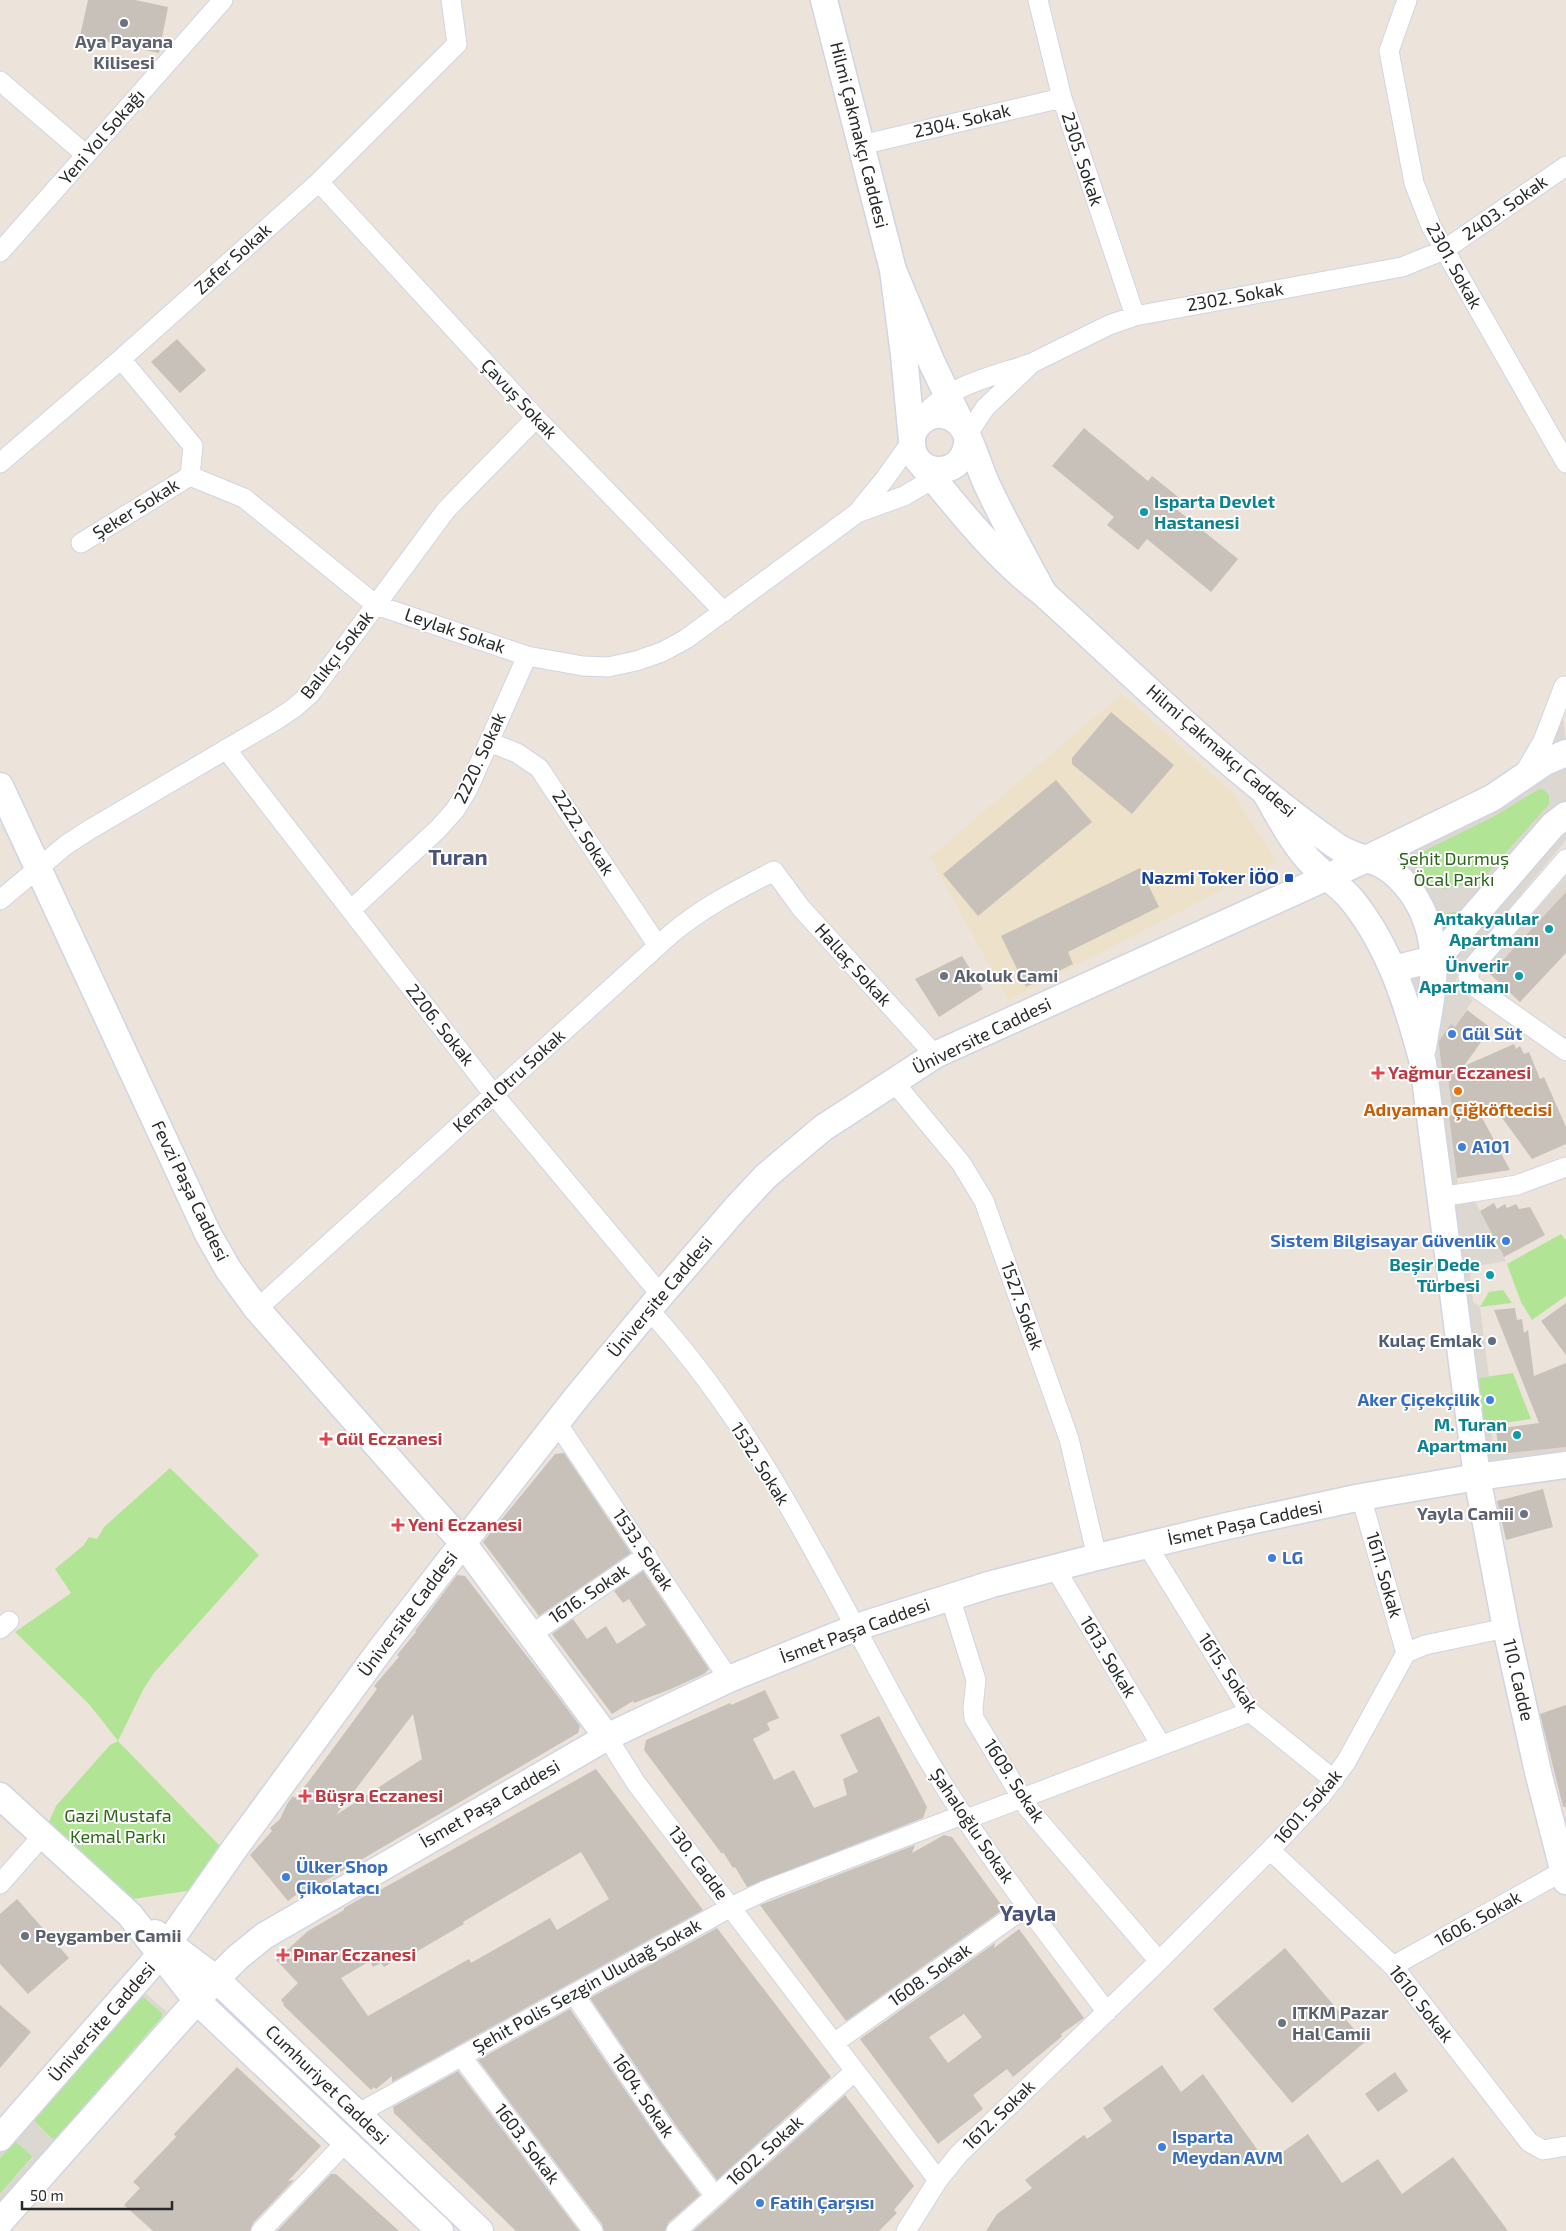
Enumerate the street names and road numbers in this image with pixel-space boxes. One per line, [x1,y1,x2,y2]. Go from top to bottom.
street label: Hilmi Çakmakçı Caddesi [825,39,894,230]
street label: Yeni Yol Sokağı [54,84,149,189]
street label: 2304. Sokak [911,98,1012,142]
street label: 2305. Sokak [1057,109,1108,208]
street label: 2403. Sokak [1458,170,1551,245]
street label: Zafer Sokak [189,218,275,298]
street label: 2301. Sokak [1422,219,1487,312]
street label: 2302. Sokak [1185,277,1285,315]
street label: Çavuş Sokak [476,354,562,444]
street label: Şeker Sokak [88,473,183,544]
street label: Leylak Sokak [402,603,509,658]
street label: Balıkçı Sokak [295,606,378,703]
street label: Hilmi Çakmakçı Caddesi [1142,679,1301,822]
street label: 2220. Sokak [448,709,510,807]
street label: 2222. Sokak [548,786,620,879]
street label: Hallaç Sokak [810,918,897,1011]
street label: 2206. Sokak [402,979,480,1070]
street label: Üniversite Caddesi [909,992,1054,1078]
street label: Kemal Otru Sokak [448,1024,569,1136]
street label: Fevzi Paşa Caddesi [146,1117,234,1265]
street label: Üniversite Caddesi [602,1231,716,1361]
street label: 1527. Sokak [997,1259,1049,1353]
street label: 1532. Sokak [727,1418,795,1509]
street label: İsmet Paşa Caddesi [1165,1495,1324,1550]
street label: 1533. Sokak [609,1505,679,1594]
street label: 1611. Sokak [1362,1529,1408,1620]
street label: Üniversite Caddesi [353,1546,462,1680]
street label: 1616. Sokak [544,1558,633,1628]
street label: İsmet Paşa Caddesi [777,1593,933,1668]
street label: 1613. Sokak [1076,1612,1142,1701]
street label: 1615. Sokak [1194,1629,1263,1716]
street label: 110. Cadde [1499,1636,1539,1723]
street label: 1609. Sokak [980,1735,1050,1826]
street label: İsmet Paşa Caddesi [416,1754,564,1853]
street label: Şahaloğlu Sokak [925,1764,1019,1888]
street label: 1601. Sokak [1269,1764,1346,1848]
street label: 130. Cadde [664,1821,734,1904]
street label: 1606. Sokak [1431,1885,1525,1951]
street label: Şehit Polis Sezgin Uludağ Sokak [469,1913,705,2058]
street label: 1608. Sokak [884,1938,975,2011]
street label: Üniversite Caddesi [43,1957,159,2086]
street label: 1610. Sokak [1385,1960,1459,2046]
street label: Cumhuriyet Caddesi [262,2020,394,2149]
street label: 1604. Sokak [608,2049,680,2141]
street label: 1612. Sokak [958,2075,1039,2154]
street label: 1603. Sokak [490,2099,565,2188]
street label: 1602. Sokak [722,2110,807,2190]

